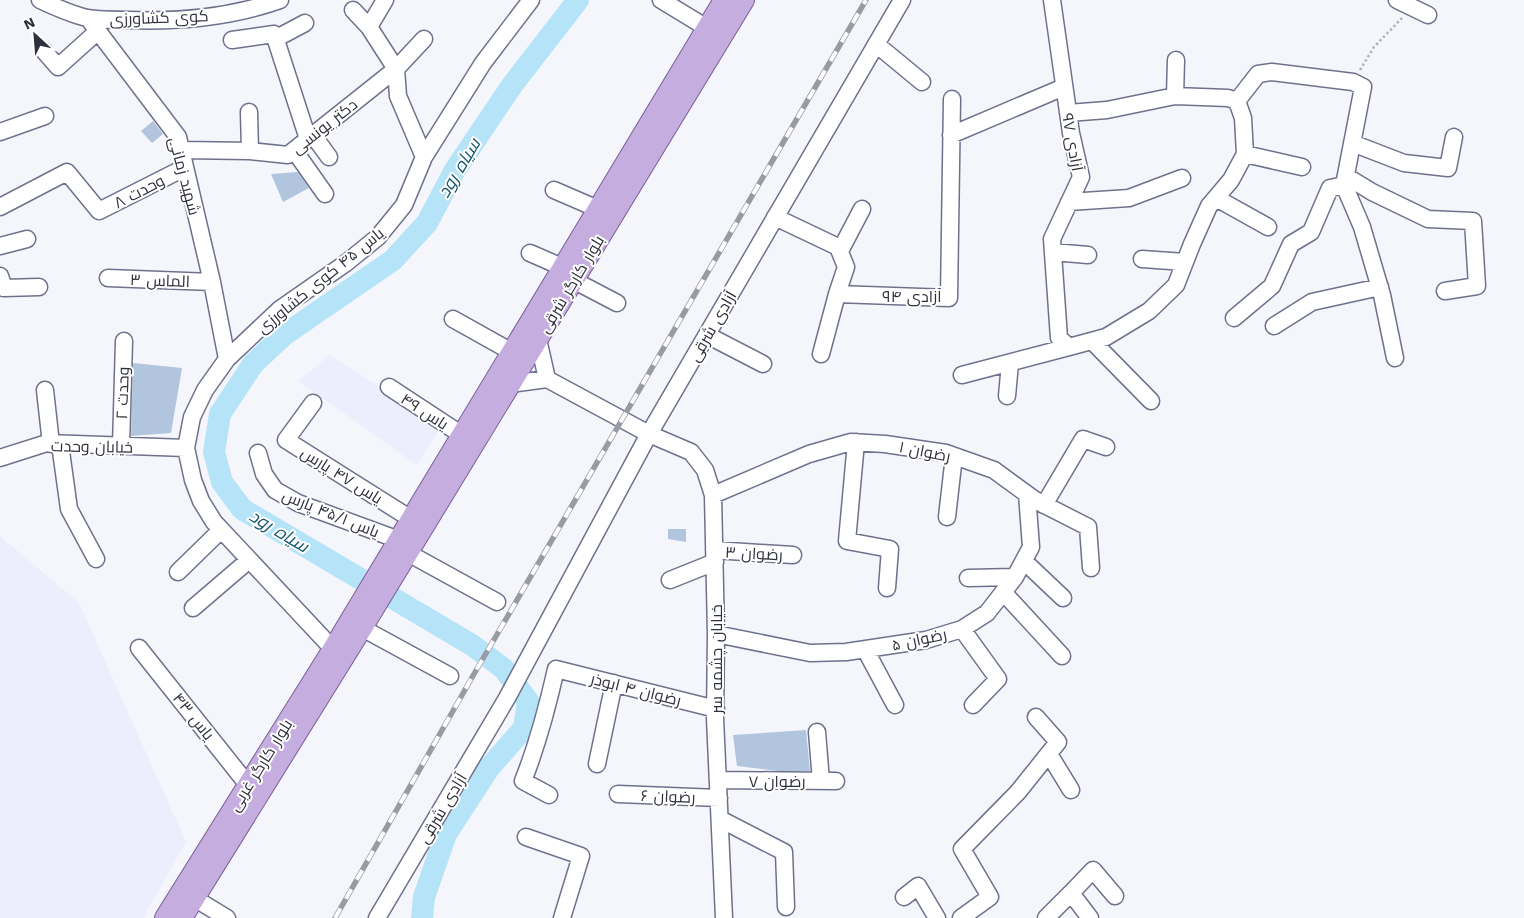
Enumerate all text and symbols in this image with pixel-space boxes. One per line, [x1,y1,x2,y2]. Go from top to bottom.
street label: کوی کشاورزی [109,6,209,30]
north arrow [10,10,60,60]
text: N [21,14,37,33]
street label: دکتر یونسی [288,95,362,159]
street label: آزادی ۹۷ [1057,112,1087,173]
water label: سیاه رود [433,133,485,201]
street label: شهید زمانی [164,135,204,218]
street label: وحدت ۸ [111,171,168,212]
street label: یاس ۴۵ کوی کشاورزی [253,223,389,338]
street label: بلوار کارگر شرقی [535,232,609,337]
street label: الماس ۳ [130,270,190,292]
street label: آزادی شرقی [685,287,742,366]
street label: آزادی ۹۴ [882,287,942,307]
street label: وحدت ۲ [112,366,133,420]
street label: یاس ۴۹ [397,389,453,435]
street label: خیابان وحدت [51,436,133,458]
street label: رضوان ۱ [897,437,952,467]
street label: یاس ۴۷ پارس [296,443,387,510]
street label: یاس ۴۵/۱ پارس [279,485,383,544]
water label: سیاه رود [246,505,314,557]
street label: رضوان ۳ [725,542,783,565]
street label: خیابان چشمه سر [707,604,728,715]
street label: رضوان ۵ [890,624,949,656]
street label: رضوان ۴ ابوذر [587,669,683,711]
street label: یاس ۴۳ [168,689,219,745]
street label: بلوار کارگر غربی [225,716,297,815]
street label: آزادی شرقی [414,769,472,847]
street label: رضوان ۷ [749,772,805,792]
street label: رضوان ۶ [640,786,696,808]

